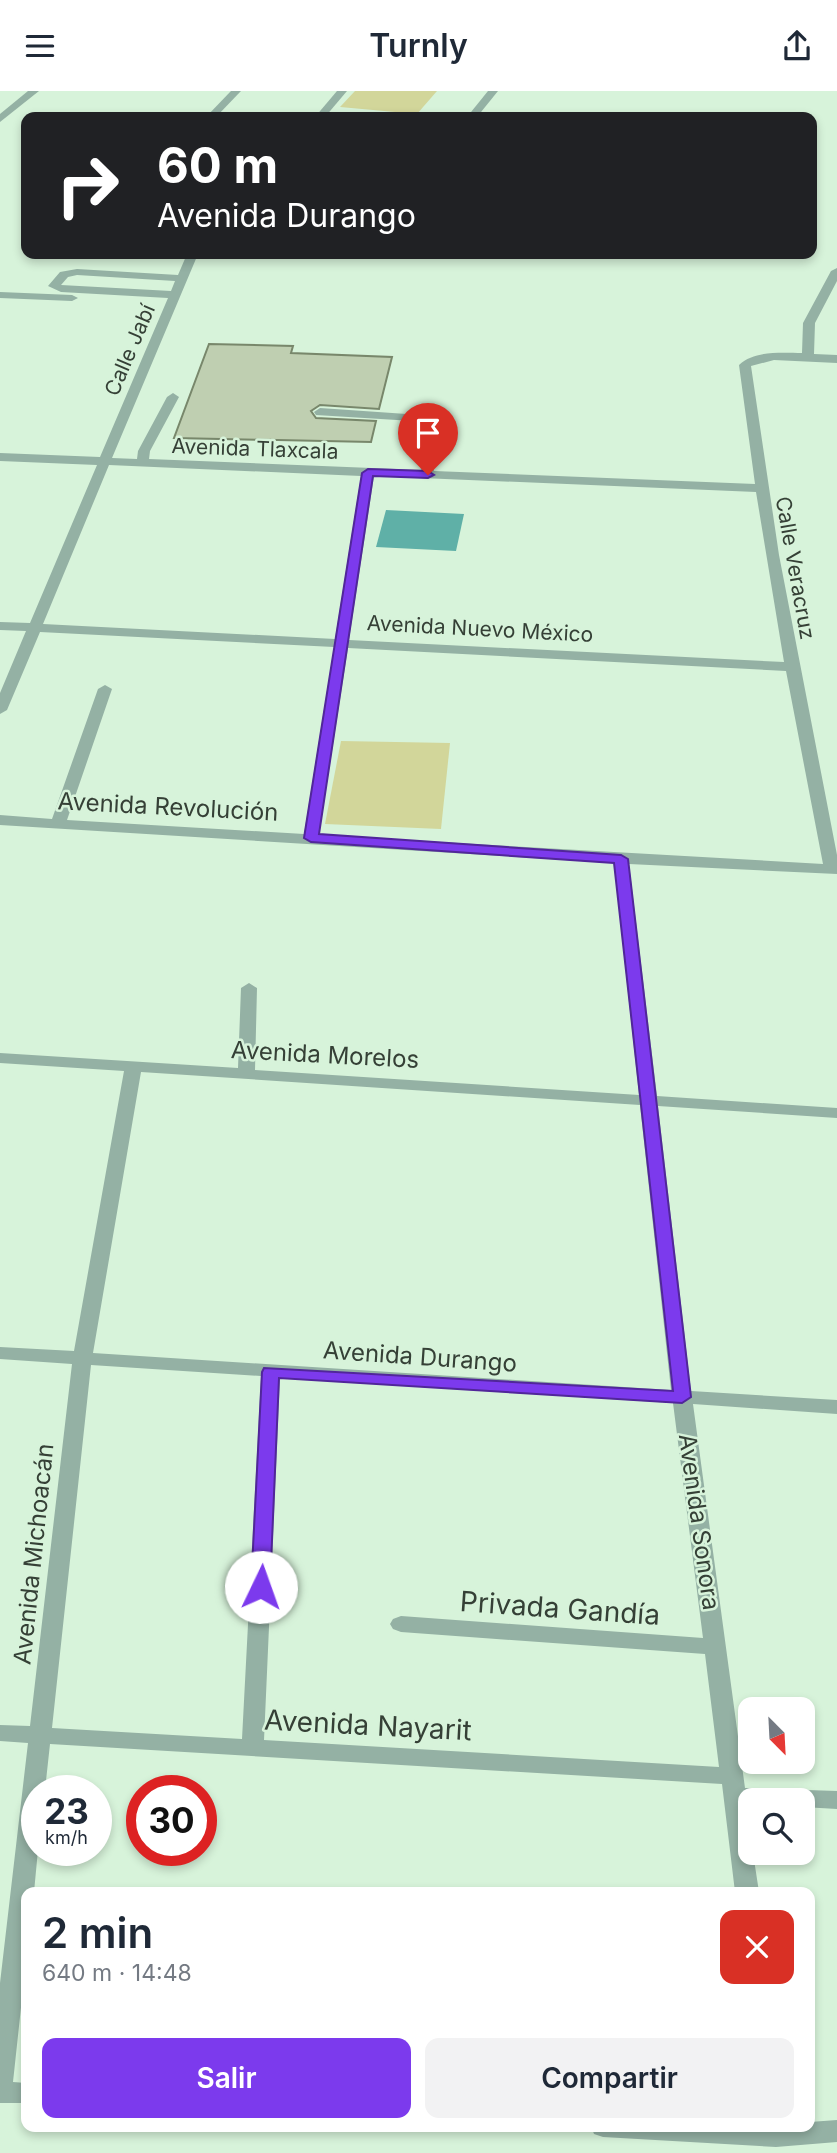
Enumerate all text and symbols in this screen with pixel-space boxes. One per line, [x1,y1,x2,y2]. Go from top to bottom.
text: Turnly [369,26,468,65]
icon: menu [21,27,59,65]
icon: share [778,27,816,65]
text: 60 m [157,136,278,195]
icon: right [42,140,133,231]
text: Avenida Durango [157,196,416,235]
street label: Calle Jabí [99,299,160,399]
pin [398,403,458,475]
icon: arrive [409,414,447,452]
street label: Avenida Tlaxcala [171,433,339,464]
street label: Calle Veracruz [771,494,820,641]
street label: Avenida Nuevo México [366,610,594,647]
street label: Avenida Revolución [57,786,279,827]
street label: Avenida Morelos [230,1035,420,1074]
street label: Avenida Durango [322,1335,518,1378]
street label: Avenida Sonora [673,1432,726,1612]
street label: Avenida Michoacán [7,1442,60,1666]
position arrow [224,1550,298,1624]
street label: Privada Gandía [459,1584,661,1632]
north arrow [738,1697,816,1775]
map controls [738,1697,815,1865]
street label: Avenida Nayarit [263,1703,473,1747]
speed limit sign: 30 [126,1775,217,1866]
button: search [738,1788,815,1865]
text: 23 [44,1790,89,1832]
text: km/h [45,1827,88,1848]
text: 2 min [42,1907,153,1958]
button: close [720,1910,794,1984]
text: 640 m · 14:48 [42,1959,192,1987]
button: Salir [42,2038,411,2118]
button: Compartir [425,2038,794,2118]

